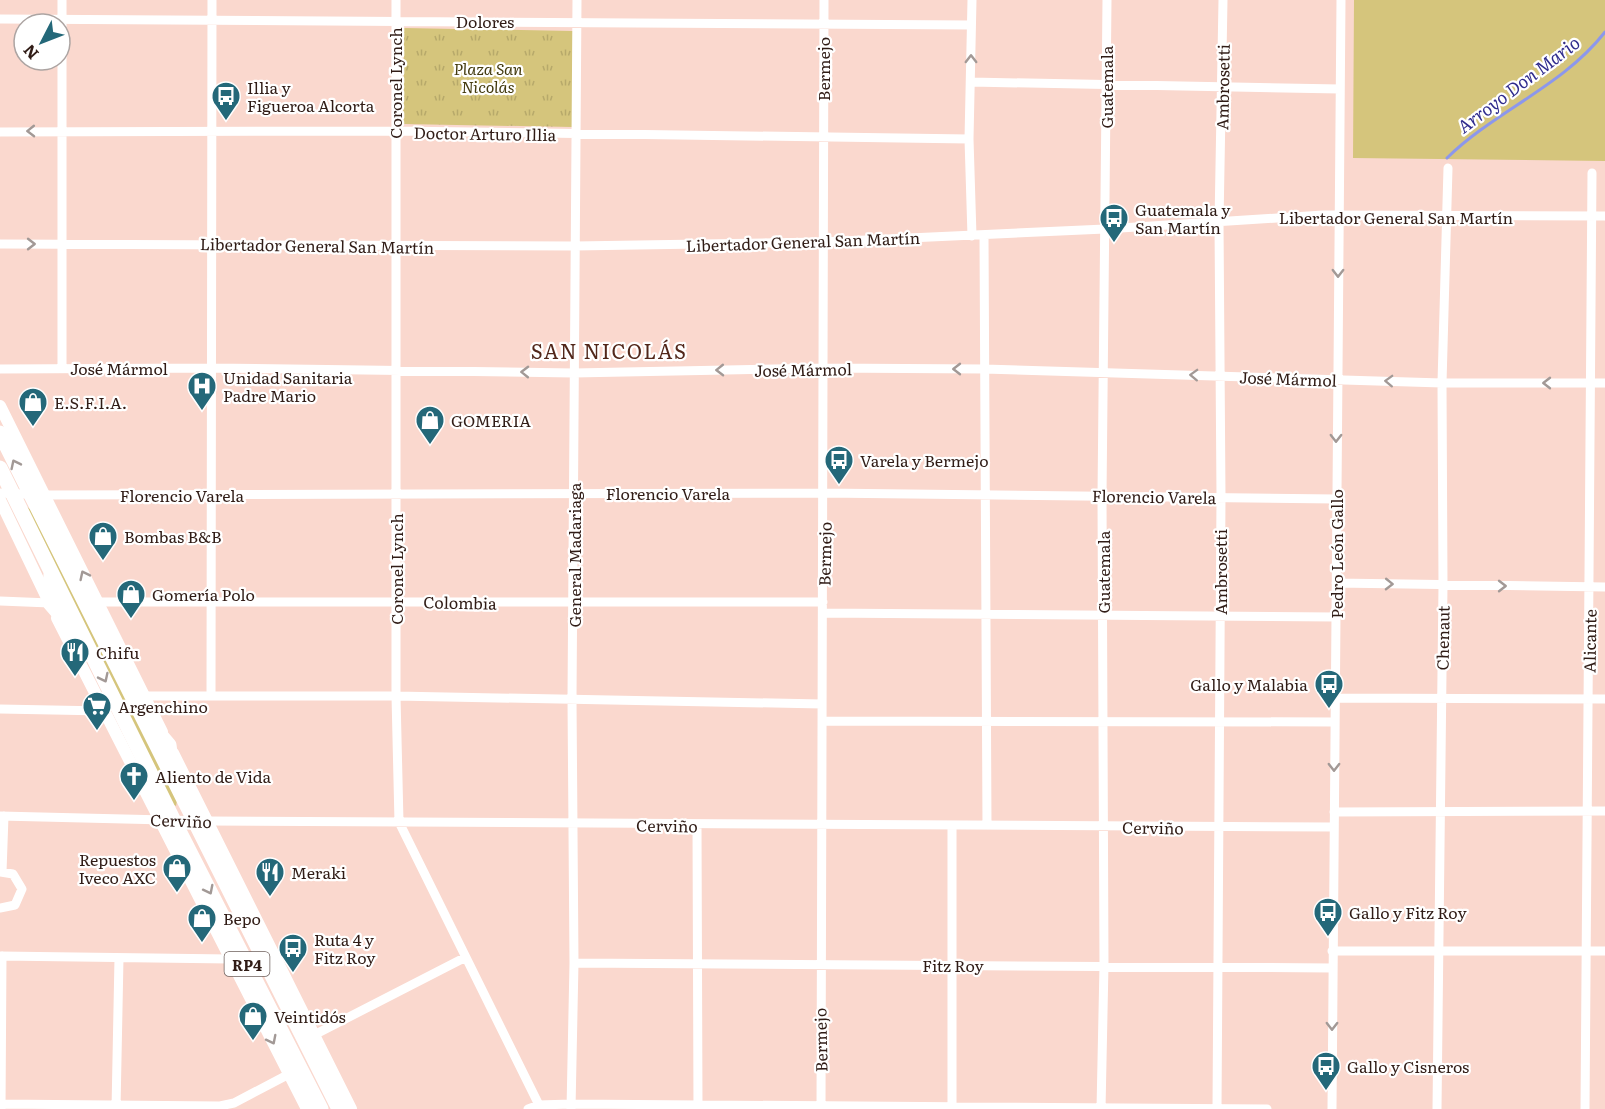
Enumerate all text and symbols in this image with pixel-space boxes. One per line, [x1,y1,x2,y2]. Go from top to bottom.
street label: Dolores [456,9,514,33]
north arrow [12,12,72,72]
street label: Coronel Lynch [383,27,407,139]
water label: Arroyo Don Mario [1451,29,1585,139]
street label: Bermejo [811,37,835,101]
text: N [17,40,44,66]
street label: Ambrosetti [1209,44,1235,130]
street label: Guatemala [1094,45,1118,128]
one-way arrow [965,55,977,64]
park label: Plaza San Nicolás [453,56,523,98]
place label: Illia y Figueroa Alcorta [247,75,375,117]
bus stop icon: Illia y Figueroa Alcorta [210,80,242,122]
street label: Doctor Arturo Illia [413,120,557,146]
one-way arrow [26,125,35,137]
place label: Guatemala y San Martín [1135,197,1231,239]
bus stop icon: Guatemala y San Martín [1098,202,1130,244]
street label: Libertador General San Martín [1279,205,1514,229]
street label: Libertador General San Martín [685,225,921,257]
street label: Libertador General San Martín [200,231,435,259]
one-way arrow [26,238,35,250]
one-way arrow [1332,269,1344,278]
district label: SAN NICOLÁS [531,335,687,365]
street label: José Mármol [70,356,168,380]
street label: José Mármol [754,356,852,382]
one-way arrow [953,363,962,375]
one-way arrow [716,364,725,376]
street label: José Mármol [1239,364,1337,392]
place label: Unidad Sanitaria Padre Mario [223,365,353,407]
one-way arrow [521,366,530,378]
one-way arrow [1190,369,1199,381]
hospital icon: Unidad Sanitaria Padre Mario [186,370,218,412]
one-way arrow [1385,375,1394,388]
one-way arrow [1542,377,1551,389]
shop icon: E.S.F.I.A. [17,386,49,428]
place label: E.S.F.I.A. [54,390,127,414]
shop icon: GOMERIA [414,404,446,446]
place label: GOMERIA [451,408,531,432]
one-way arrow [1330,434,1343,443]
bus stop icon: Varela y Bermejo [823,444,855,486]
place label: Varela y Bermejo [860,448,989,472]
one-way arrow [10,460,22,471]
street label: Florencio Varela [606,481,731,505]
street label: General Madariaga [562,482,586,627]
street label: Florencio Varela [120,483,245,507]
street label: Florencio Varela [1092,483,1217,509]
street label: Pedro León Gallo [1324,489,1348,619]
street label: Coronel Lynch [384,513,408,625]
shop icon: Bombas B&B [87,520,119,562]
street label: Bermejo [811,522,837,586]
place label: Bombas B&B [124,524,222,548]
street label: Ambrosetti [1208,529,1232,615]
street label: Guatemala [1091,530,1115,613]
one-way arrow [79,571,91,582]
shop icon: Gomería Polo [115,578,147,620]
one-way arrow [1385,578,1394,590]
one-way arrow [1497,580,1506,592]
place label: Gomería Polo [152,582,255,606]
street label: Colombia [423,589,497,615]
street label: Chenaut [1429,605,1455,671]
street label: Alicante [1576,609,1602,673]
restaurant icon: Chifu [59,636,91,678]
place label: Chifu [96,640,139,664]
bus stop icon: Gallo y Malabia [1313,668,1345,710]
one-way arrow [97,672,109,683]
place label: Gallo y Malabia [1190,672,1308,696]
supermarket icon: Argenchino [81,690,113,732]
place label: Argenchino [118,694,208,718]
church icon: Aliento de Vida [118,760,150,802]
one-way arrow [1328,762,1340,771]
place label: Aliento de Vida [155,764,272,788]
street label: Cerviño [150,807,212,833]
street label: Cerviño [636,812,698,838]
street label: Cerviño [1122,814,1184,840]
place label: Repuestos Iveco AXC [78,847,156,889]
shop icon: Repuestos Iveco AXC [161,852,193,894]
restaurant icon: Meraki [254,856,286,898]
place label: Meraki [291,860,346,884]
one-way arrow [202,884,214,895]
bus stop icon: Gallo y Fitz Roy [1312,896,1344,938]
place label: Gallo y Fitz Roy [1349,900,1467,924]
shop icon: Bepo [186,902,218,944]
place label: Bepo [223,906,261,930]
place label: Ruta 4 y Fitz Roy [314,927,376,969]
bus stop icon: Ruta 4 y Fitz Roy [277,932,309,974]
road number: RP4 [224,952,270,976]
street label: Fitz Roy [922,953,985,977]
shop icon: Veintidós [237,1000,269,1042]
place label: Veintidós [274,1004,346,1028]
street label: Bermejo [807,1008,833,1072]
one-way arrow [1326,1022,1338,1031]
one-way arrow [264,1034,276,1045]
bus stop icon: Gallo y Cisneros [1310,1050,1342,1092]
place label: Gallo y Cisneros [1347,1054,1469,1078]

